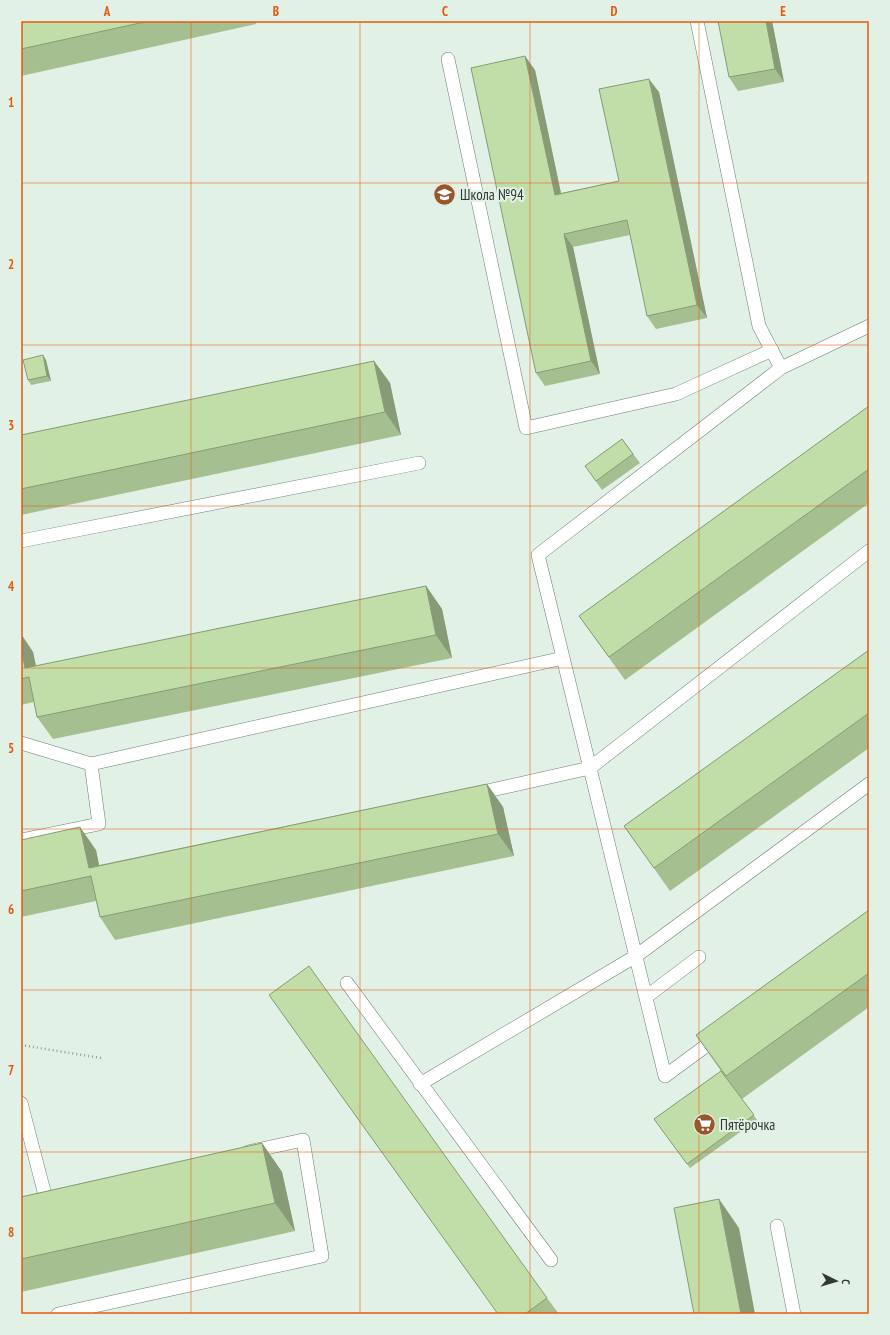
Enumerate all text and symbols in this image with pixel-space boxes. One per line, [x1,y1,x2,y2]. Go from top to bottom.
text: A [103,3,111,20]
text: B [273,3,279,20]
text: C [442,3,448,20]
text: D [611,3,618,20]
text: E [780,3,786,20]
text: 1 [8,94,14,111]
school or university icon: Школа №94 [432,182,458,208]
place label: Школа №94 [460,185,524,204]
text: 2 [8,256,14,273]
text: 3 [8,417,14,434]
text: 4 [8,578,15,595]
text: 5 [8,740,14,757]
text: 6 [8,901,14,918]
text: 7 [8,1062,14,1079]
supermarket icon: Пятёрочка [692,1112,718,1138]
place label: Пятёрочка [720,1115,775,1134]
text: 8 [8,1224,14,1241]
north arrow [816,1261,856,1301]
text: С [839,1279,853,1285]

